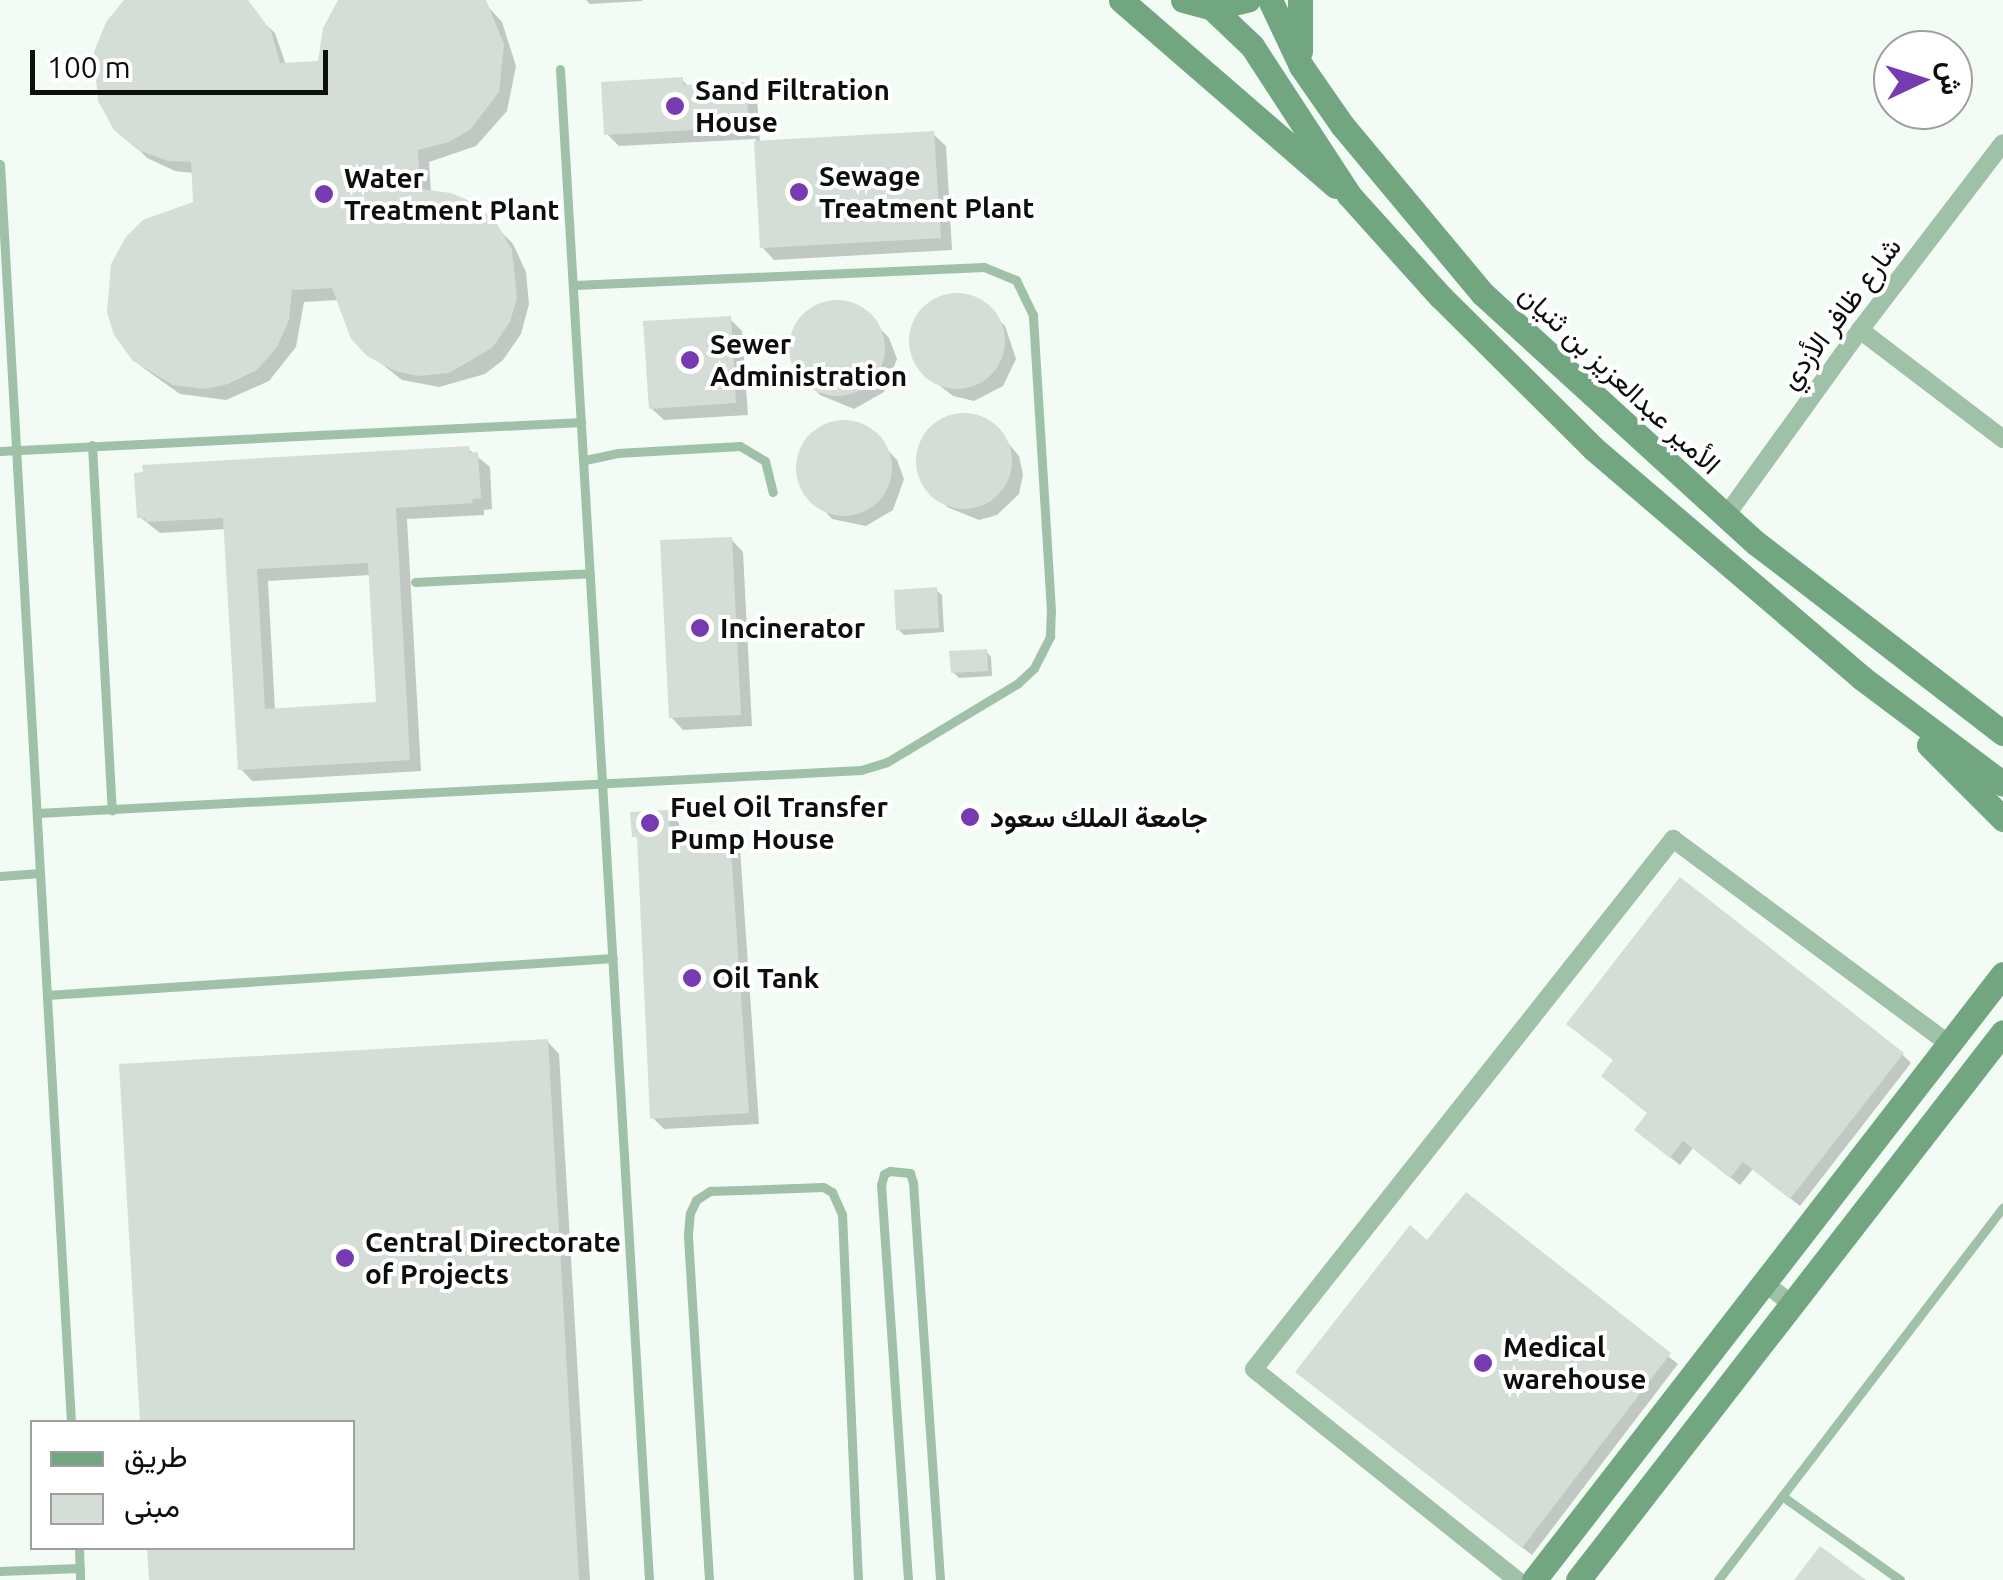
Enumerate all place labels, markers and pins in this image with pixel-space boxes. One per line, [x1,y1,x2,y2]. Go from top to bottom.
place label: Sand Filtration House [695,73,890,139]
marker: Sand Filtration House [664,95,686,117]
place label: Sewage Treatment Plant [819,159,1034,225]
place label: Water Treatment Plant [344,161,559,227]
marker: Sewage Treatment Plant [788,181,810,203]
marker: Water Treatment Plant [313,183,335,205]
place label: Sewer Administration [710,327,907,393]
marker: Sewer Administration [679,349,701,371]
place label: Incinerator [720,611,865,645]
marker: Incinerator [689,617,711,639]
place label: Fuel Oil Transfer Pump House [670,790,888,856]
place label: جامعة الملك سعود [990,800,1207,834]
marker: جامعة الملك سعود [959,806,981,828]
marker: Fuel Oil Transfer Pump House [639,812,661,834]
place label: Oil Tank [712,961,819,995]
marker: Oil Tank [681,967,703,989]
place label: Central Directorate of Projects [365,1225,621,1291]
marker: Central Directorate of Projects [334,1247,356,1269]
place label: Medical warehouse [1503,1330,1646,1396]
marker: Medical warehouse [1472,1352,1494,1374]

